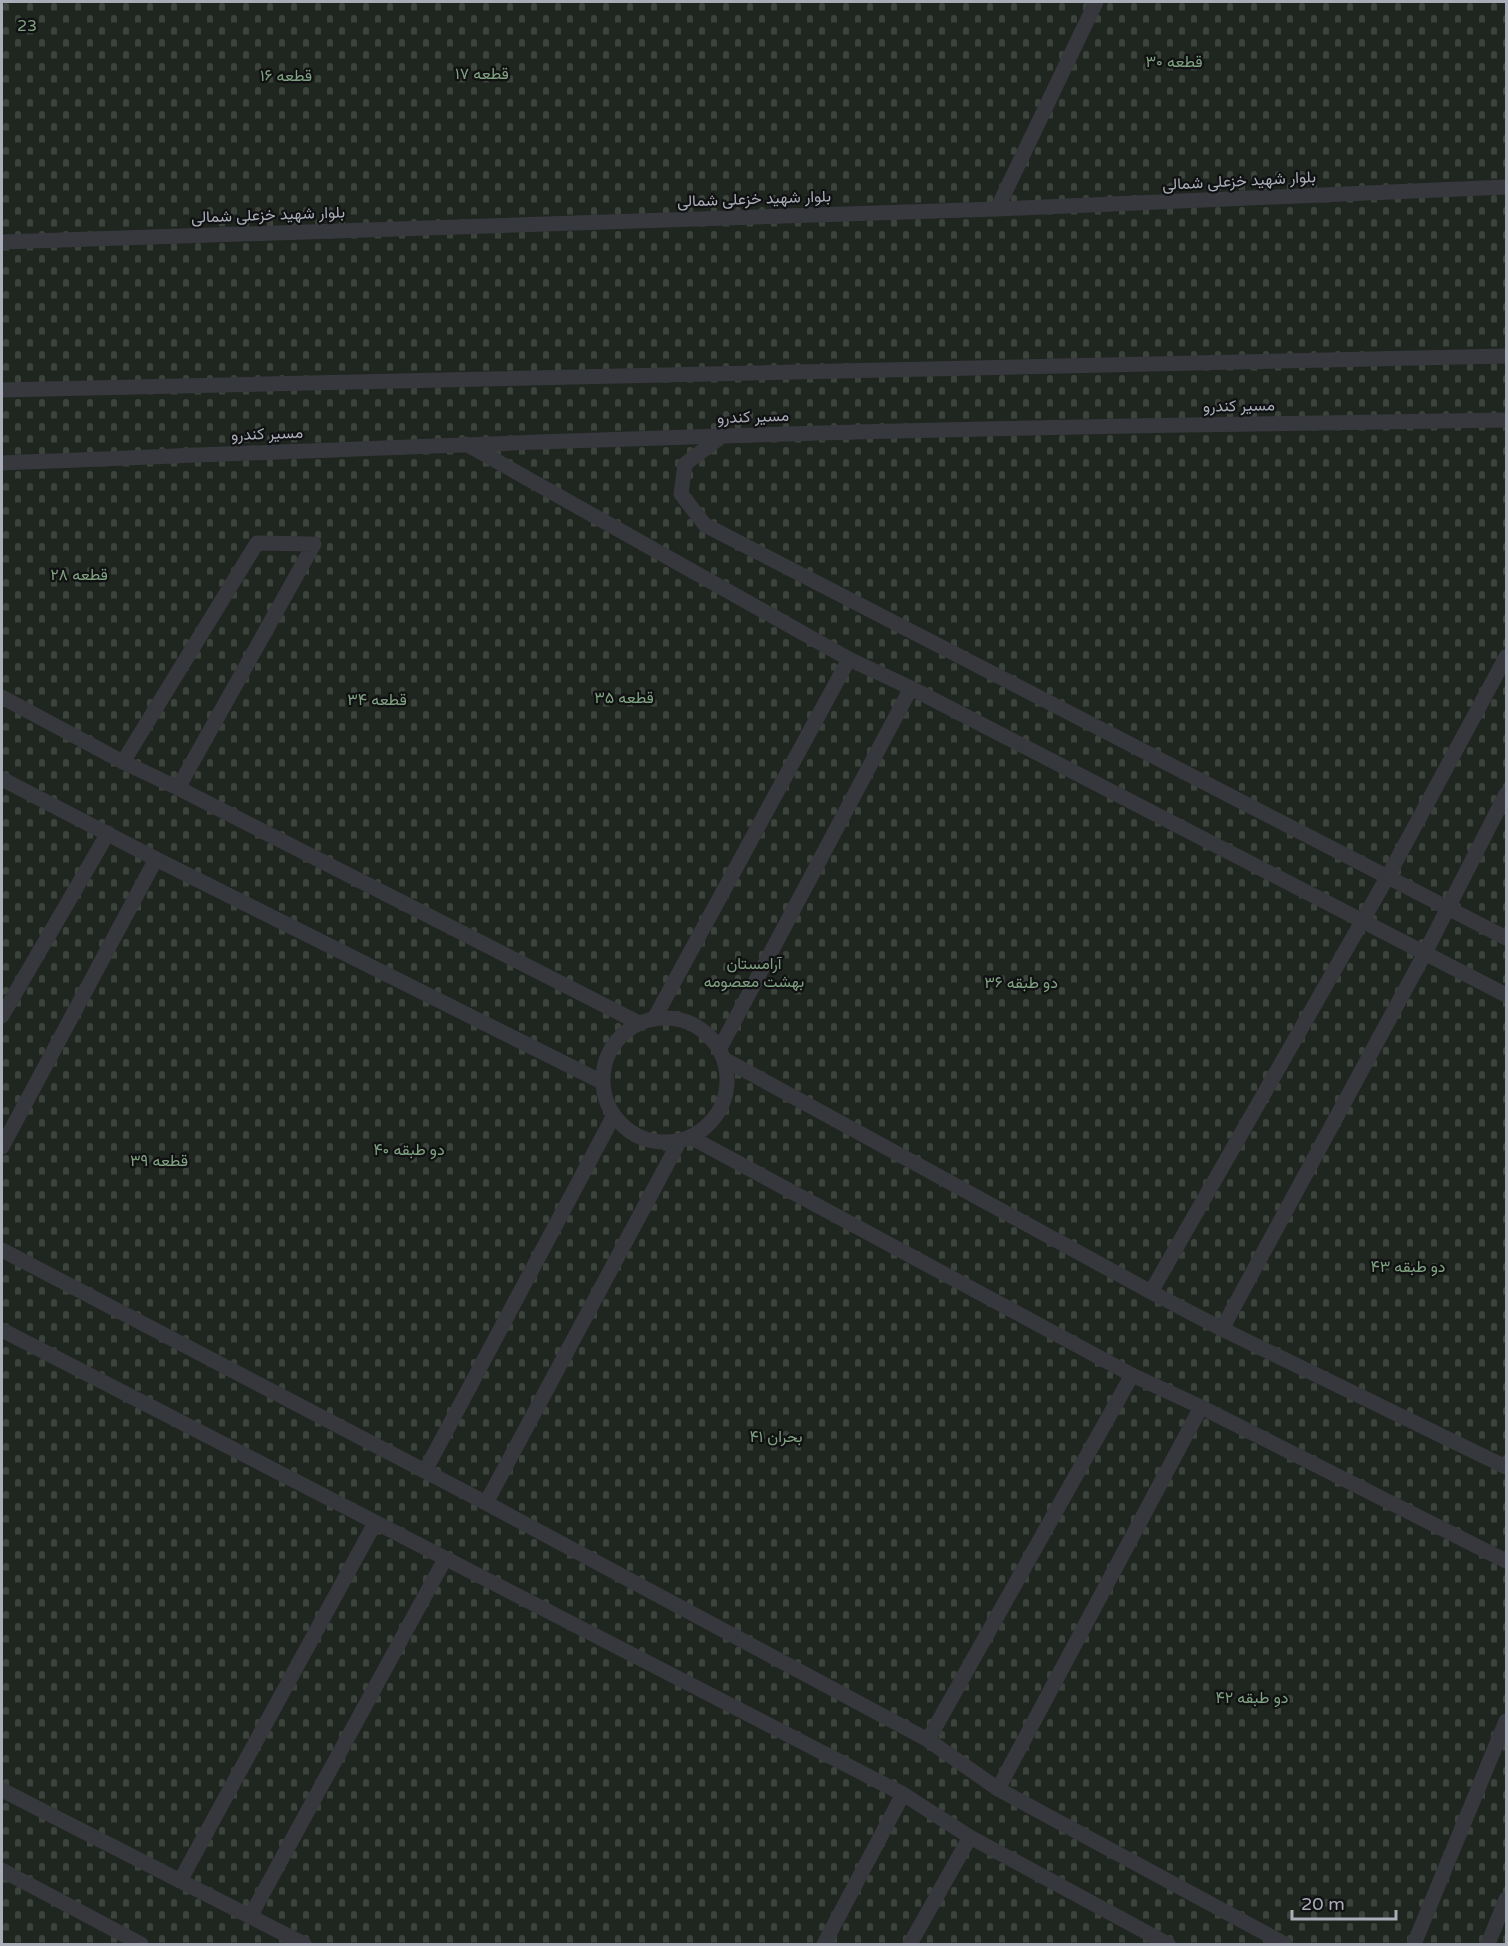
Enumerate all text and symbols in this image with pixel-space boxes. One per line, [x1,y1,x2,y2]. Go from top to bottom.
park label: 23 [17,16,37,36]
park label: قطعه ۳۰ [1145,52,1203,72]
park label: قطعه ۱۷ [455,64,509,84]
park label: قطعه ۱۶ [260,66,312,86]
street label: بلوار شهید خزعلی شمالی [1162,167,1316,195]
street label: بلوار شهید خزعلی شمالی [677,186,831,212]
street label: بلوار شهید خزعلی شمالی [191,202,345,228]
street label: مسیر کندرو [1203,395,1275,417]
street label: مسیر کندرو [717,406,789,428]
street label: مسیر کندرو [231,423,303,445]
park label: قطعه ۲۸ [50,565,108,585]
park label: قطعه ۳۵ [594,688,654,708]
park label: قطعه ۳۴ [347,690,407,710]
park label: آرامستان بهشت معصومه [704,954,804,992]
park label: ۳۶ دو طبقه [984,973,1058,993]
park label: ۴۰ دو طبقه [373,1140,445,1160]
park label: قطعه ۳۹ [130,1151,188,1171]
park label: ۴۳ دو طبقه [1371,1257,1446,1277]
park label: ۴۱ بحران [749,1427,803,1447]
park label: ۴۲ دو طبقه [1216,1688,1288,1708]
scale bar [1292,1883,1396,1921]
text: 20 m [1301,1893,1345,1915]

